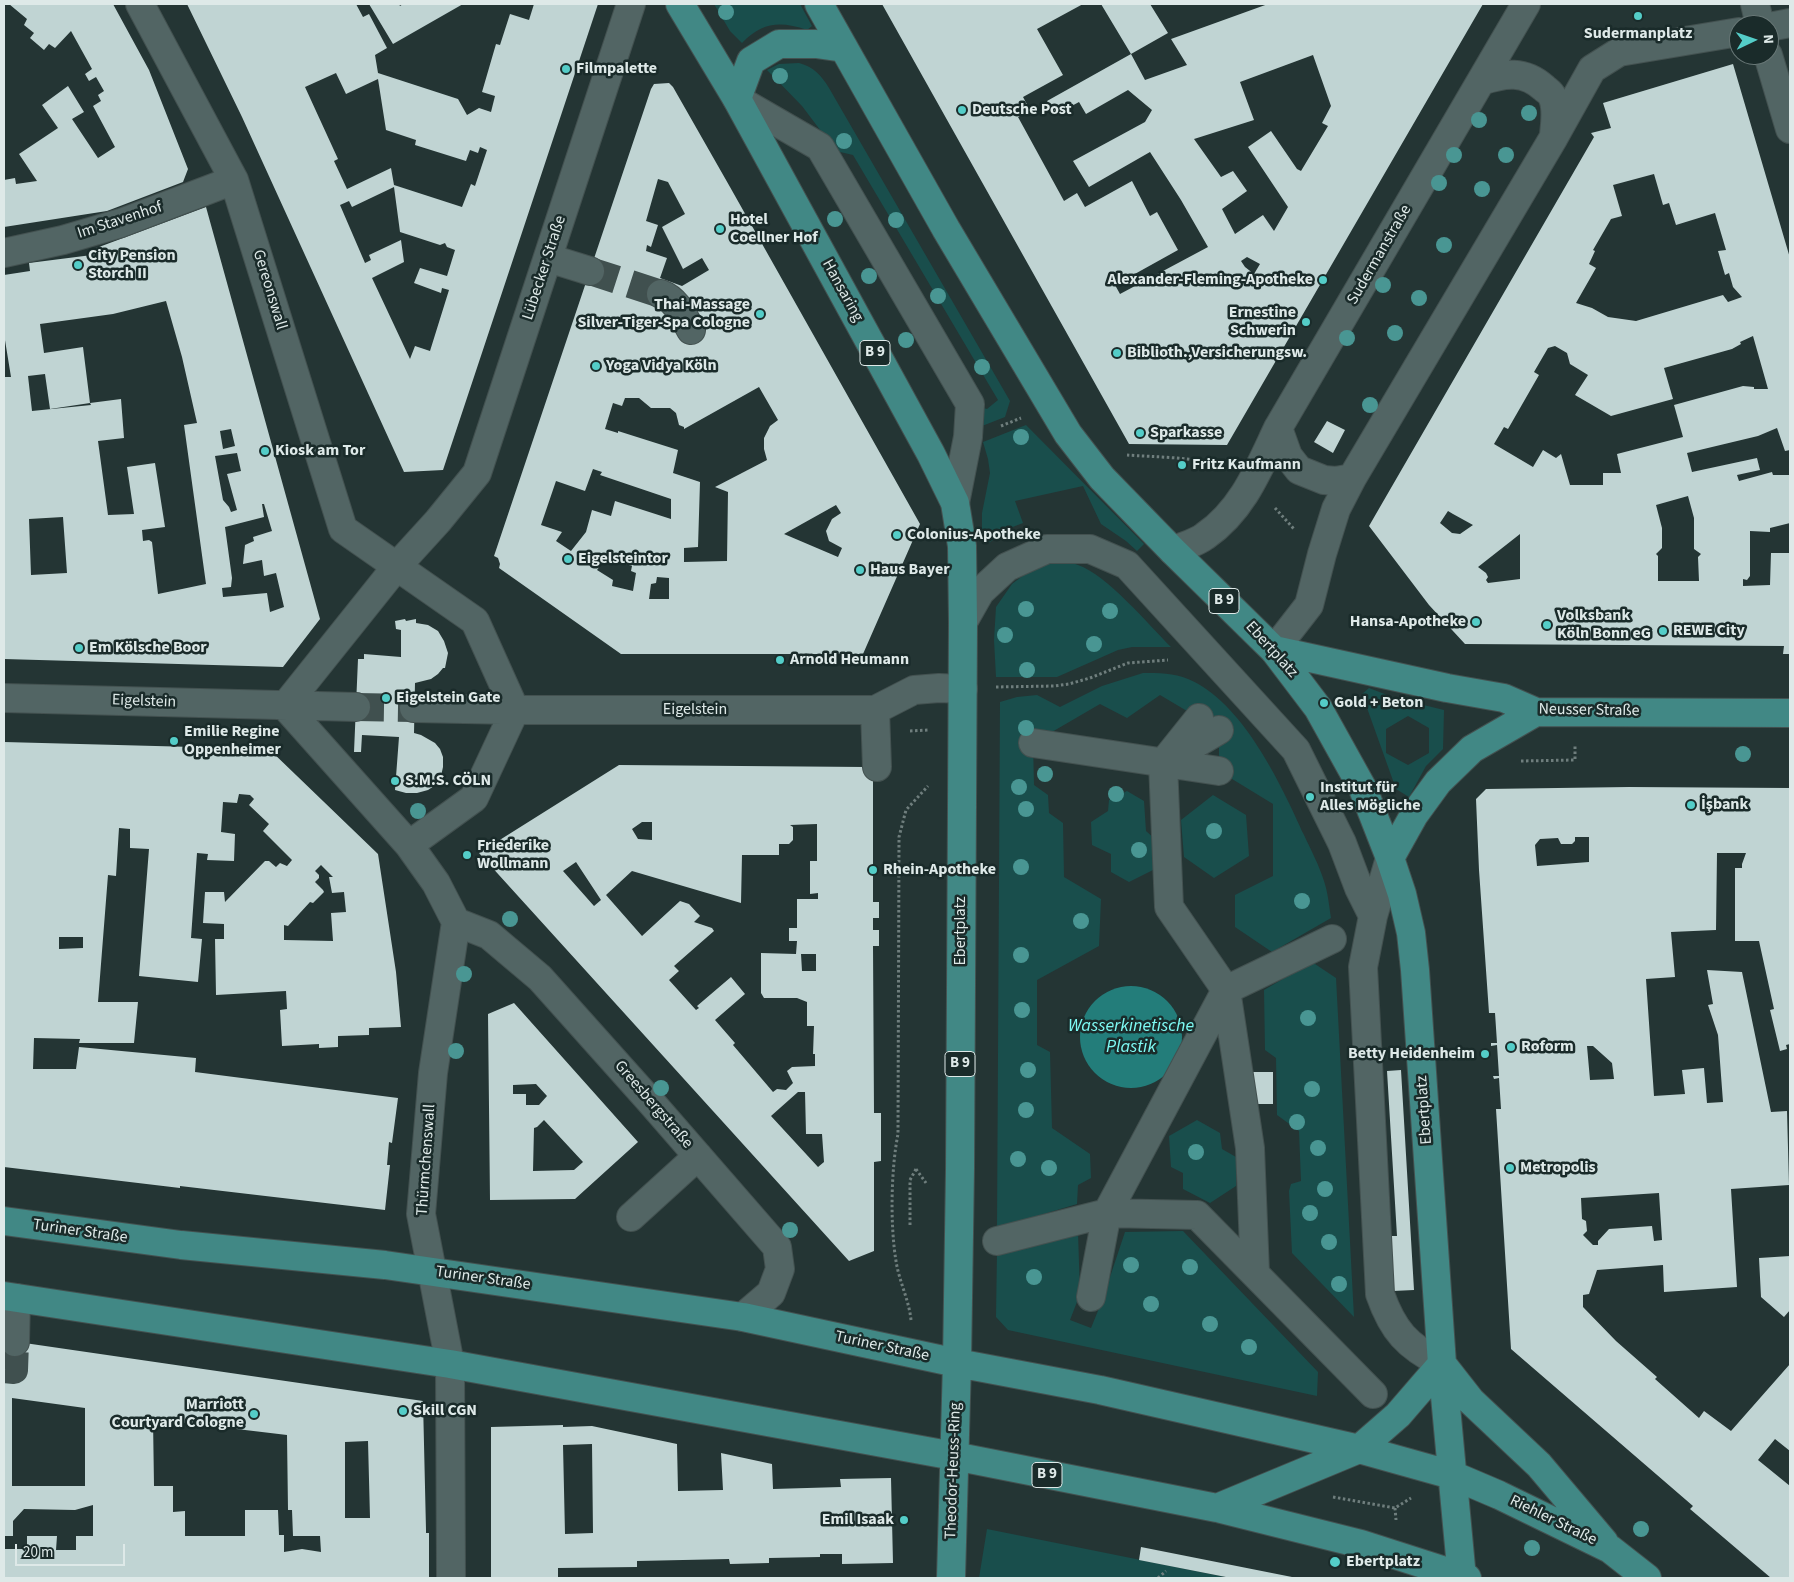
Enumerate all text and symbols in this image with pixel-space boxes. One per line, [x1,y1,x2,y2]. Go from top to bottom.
marker: Sudermanplatz [1632,10,1644,22]
north arrow [1729,15,1779,65]
place label: Sudermanplatz [1584,24,1692,44]
text: N [1758,34,1778,44]
place label: Filmpalette [576,59,657,79]
marker: Filmpalette [560,63,572,75]
place label: Deutsche Post [972,100,1072,120]
marker: Deutsche Post [956,104,968,116]
street label: Im Stavenhof [75,198,165,244]
street label: Sudermanstraße [1344,202,1416,308]
place label: Hotel Coellner Hof [730,210,818,248]
street label: Lübecker Straße [519,213,571,323]
marker: Hotel Coellner Hof [714,223,726,235]
place label: City Pension Storch II [88,246,176,284]
street label: Gereonswall [248,248,290,332]
street label: Hansaring [817,256,867,326]
marker: City Pension Storch II [72,259,84,271]
place label: Alexander-Fleming-Apotheke [1108,270,1313,290]
marker: Alexander-Fleming-Apotheke [1317,274,1329,286]
place label: Thai-Massage Silver-Tiger-Spa Cologne [577,295,750,333]
place label: Ernestine Schwerin [1229,303,1296,341]
marker: Thai-Massage Silver-Tiger-Spa Cologne [754,308,766,320]
marker: Ernestine Schwerin [1300,316,1312,328]
road number: B 9 [860,340,890,366]
place label: Biblioth.,Versicherungsw. [1127,343,1307,363]
marker: Biblioth.,Versicherungsw. [1111,347,1123,359]
place label: Yoga Vidya Köln [606,356,717,376]
marker: Yoga Vidya Köln [590,360,602,372]
place label: Sparkasse [1150,423,1222,443]
marker: Sparkasse [1134,427,1146,439]
place label: Kiosk am Tor [275,441,365,461]
marker: Kiosk am Tor [259,445,271,457]
place label: Fritz Kaufmann [1192,455,1301,475]
marker: Fritz Kaufmann [1176,459,1188,471]
place label: Colonius-Apotheke [907,525,1041,545]
marker: Colonius-Apotheke [891,529,903,541]
place label: Eigelsteintor [578,549,668,569]
marker: Eigelsteintor [562,553,574,565]
place label: Haus Bayer [870,560,950,580]
marker: Haus Bayer [854,564,866,576]
road number: B 9 [1209,588,1239,614]
place label: Volksbank Köln Bonn eG [1557,606,1651,644]
place label: Hansa-Apotheke [1350,612,1466,632]
marker: Hansa-Apotheke [1470,616,1482,628]
street label: Ebertplatz [1241,618,1301,682]
marker: Volksbank Köln Bonn eG [1541,619,1553,631]
place label: REWE City [1673,621,1745,641]
marker: REWE City [1657,625,1669,637]
place label: Em Kölsche Boor [89,638,207,658]
marker: Em Kölsche Boor [73,642,85,654]
place label: Arnold Heumann [790,650,909,670]
marker: Arnold Heumann [774,654,786,666]
place label: Eigelstein Gate [396,688,500,708]
street label: Eigelstein [111,691,177,713]
marker: Eigelstein Gate [380,692,392,704]
place label: Gold + Beton [1334,693,1423,713]
marker: Gold + Beton [1318,697,1330,709]
street label: Eigelstein [663,700,727,720]
street label: Neusser Straße [1538,701,1640,721]
place label: Emilie Regine Oppenheimer [184,722,281,760]
marker: Emilie Regine Oppenheimer [168,735,180,747]
place label: S.M.S. CÖLN [405,771,491,791]
marker: S.M.S. CÖLN [389,775,401,787]
place label: Institut für Alles Mögliche [1320,778,1420,816]
marker: Institut für Alles Mögliche [1304,791,1316,803]
place label: İşbank [1701,795,1748,815]
marker: İşbank [1685,799,1697,811]
place label: Friederike Wollmann [477,836,549,874]
marker: Friederike Wollmann [461,849,473,861]
place label: Rhein-Apotheke [883,860,996,880]
marker: Rhein-Apotheke [867,864,879,876]
street label: Ebertplatz [951,896,971,966]
water label: Wasserkinetische Plastik [1068,1016,1194,1058]
place label: Roform [1521,1037,1574,1057]
marker: Roform [1505,1041,1517,1053]
place label: Betty Heidenheim [1348,1044,1475,1064]
marker: Betty Heidenheim [1479,1048,1491,1060]
road number: B 9 [945,1052,975,1076]
street label: Greesbergstraße [610,1057,696,1153]
street label: Ebertplatz [1413,1075,1437,1145]
street label: Thürmchenswall [414,1104,440,1216]
place label: Metropolis [1520,1158,1596,1178]
marker: Metropolis [1504,1162,1516,1174]
street label: Turiner Straße [31,1216,129,1248]
street label: Turiner Straße [434,1263,532,1295]
street label: Turiner Straße [833,1328,931,1366]
place label: Marriott Courtyard Cologne [112,1395,244,1433]
place label: Skill CGN [413,1401,477,1421]
street label: Theodor-Heuss-Ring [942,1402,966,1540]
marker: Skill CGN [397,1405,409,1417]
marker: Marriott Courtyard Cologne [248,1408,260,1420]
road number: B 9 [1032,1462,1062,1488]
street label: Riehler Straße [1506,1492,1600,1550]
place label: Emil Isaak [822,1510,894,1530]
marker: Emil Isaak [898,1514,910,1526]
scale bar [18,1534,128,1566]
text: 20 m [23,1542,53,1563]
place label: Ebertplatz [1346,1552,1420,1572]
marker: Ebertplatz [1328,1555,1342,1569]

